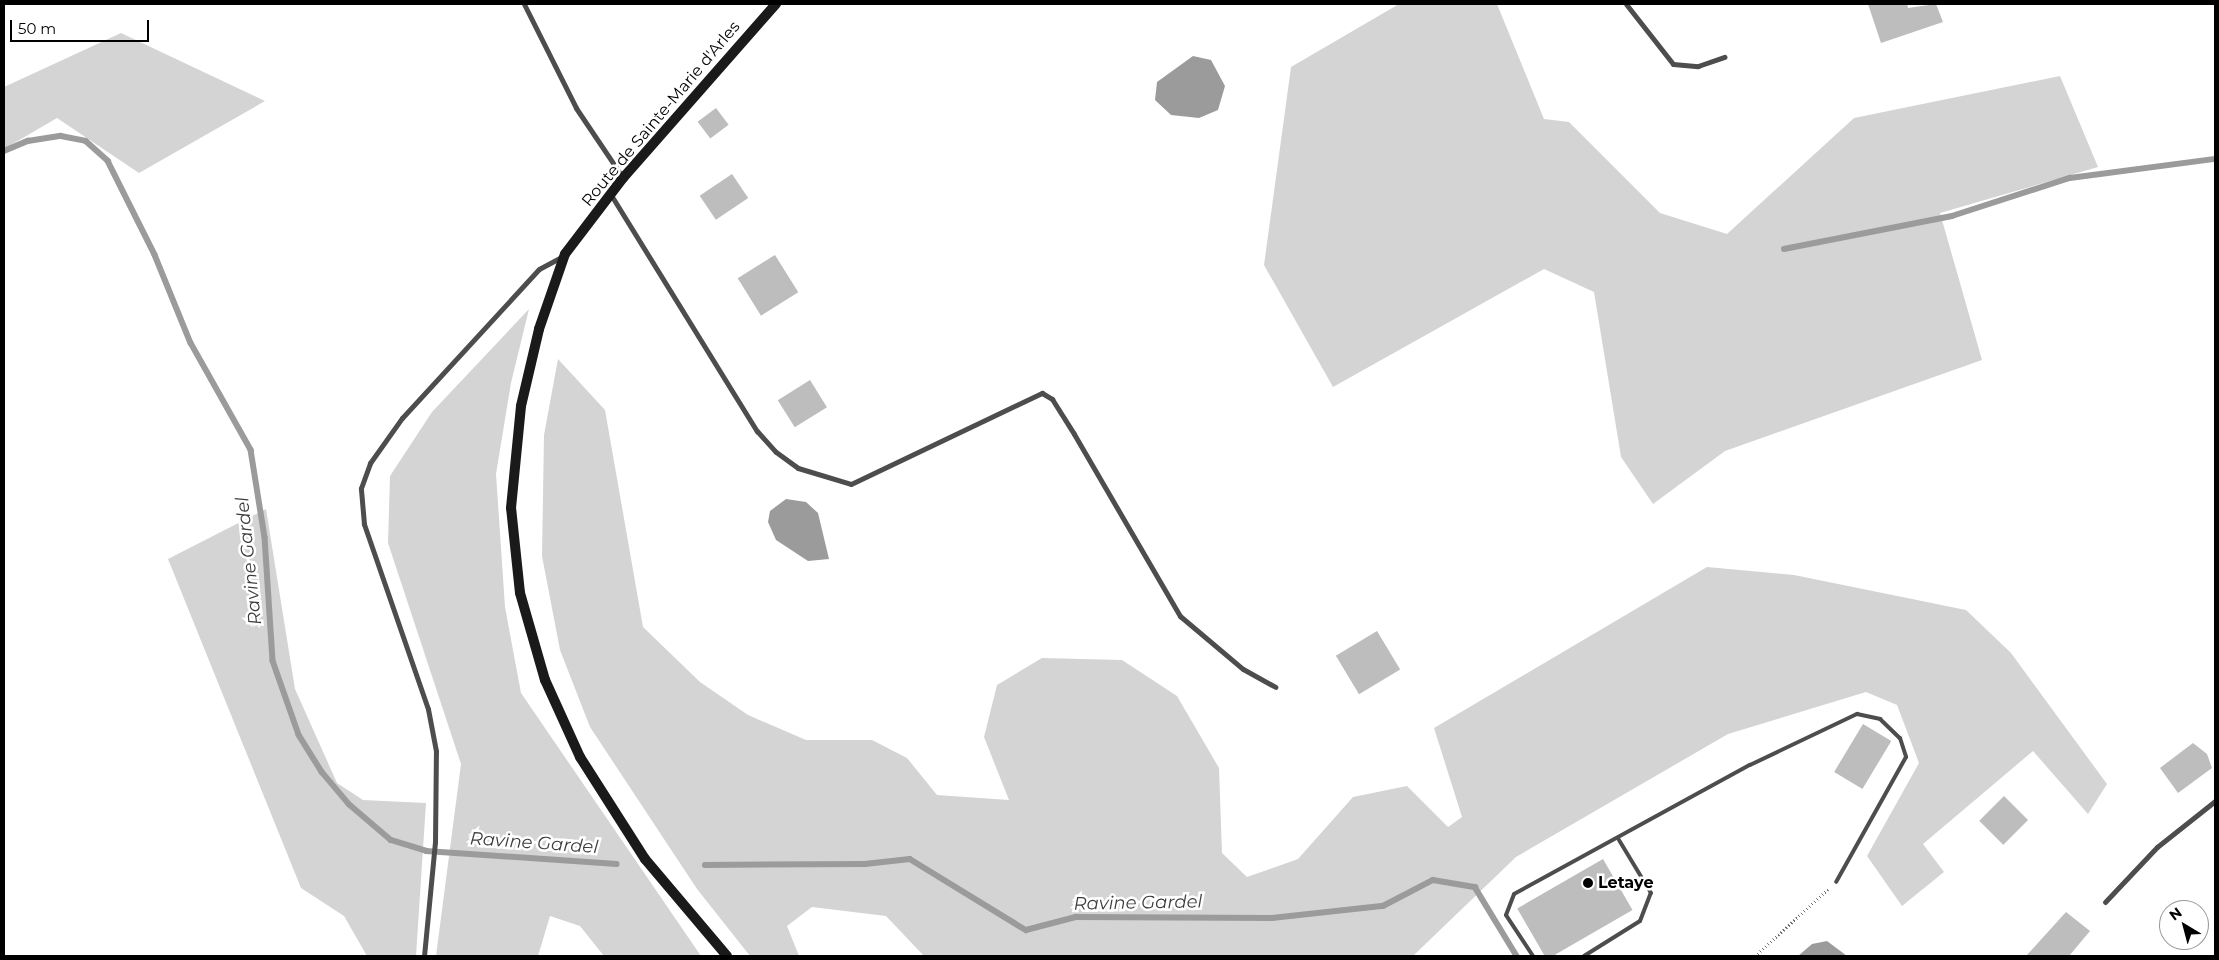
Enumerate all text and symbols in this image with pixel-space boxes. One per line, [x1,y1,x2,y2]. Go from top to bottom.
scale bar [12,10,151,42]
street label: Route de Sainte-Marie d'Arles [578,18,744,210]
text: 50 m [18,19,56,38]
water label: Ravine Gardel [232,496,266,626]
water label: Ravine Gardel [469,828,599,858]
place label: Letaye [1598,873,1654,893]
marker: Letaye [1582,877,1594,889]
water label: Ravine Gardel [1074,891,1202,915]
north arrow [2159,900,2209,950]
text: N [2166,903,2186,924]

